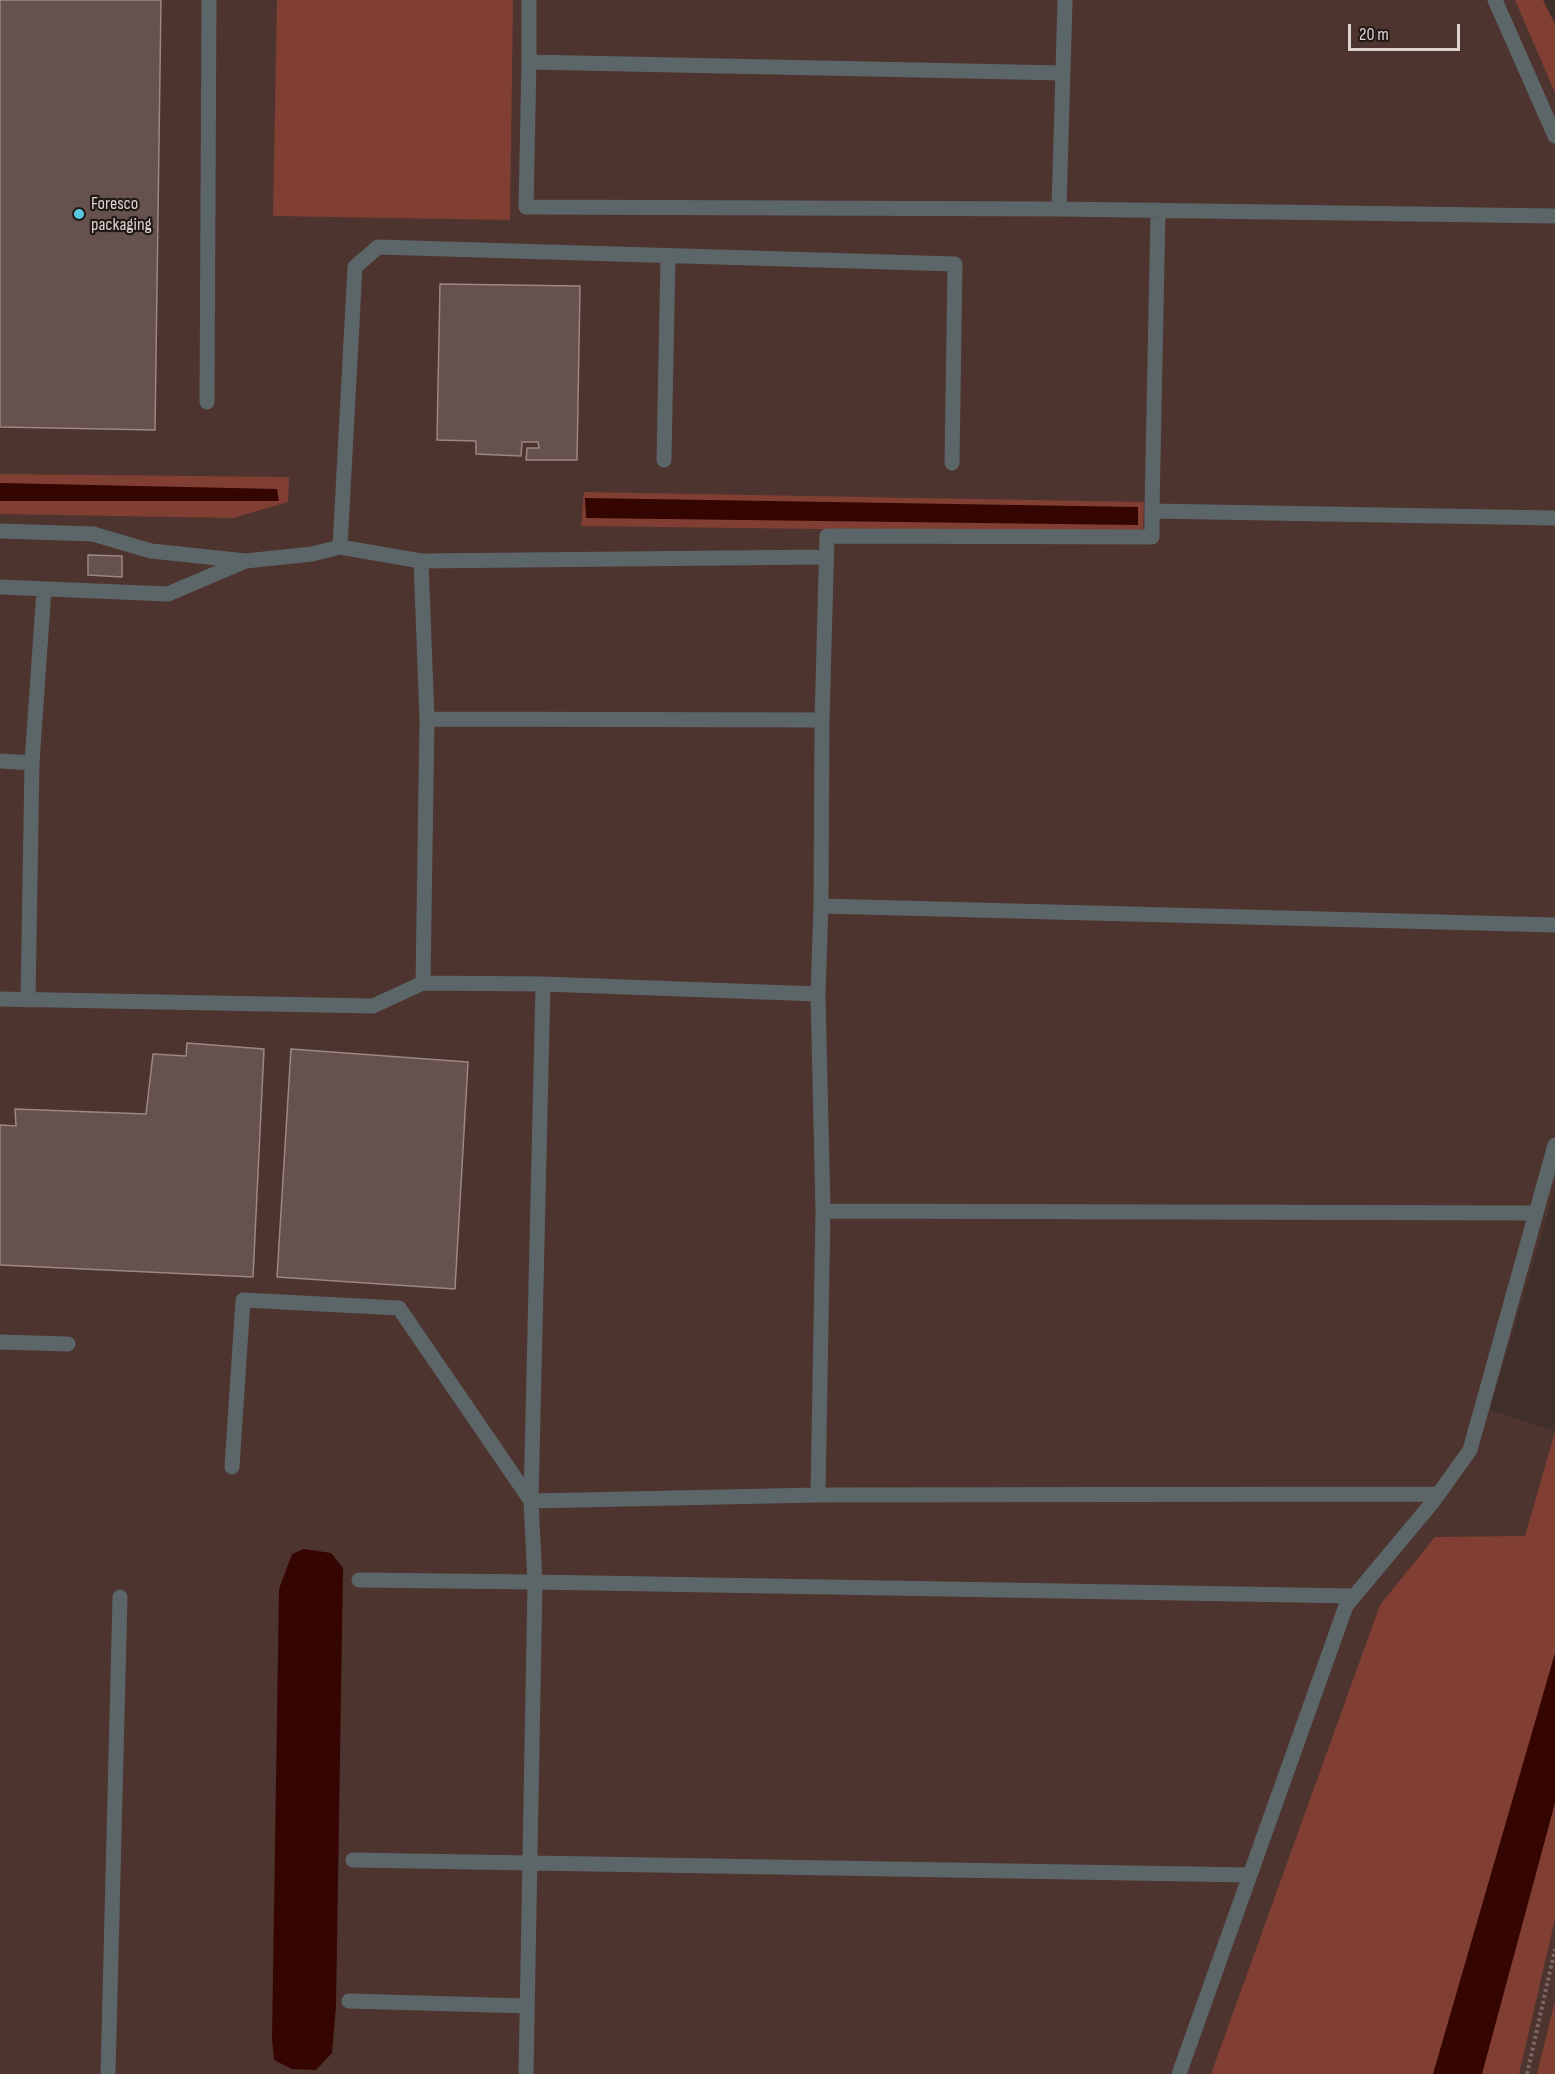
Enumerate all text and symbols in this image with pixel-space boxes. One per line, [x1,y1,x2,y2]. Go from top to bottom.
scale bar [1351,12,1464,50]
text: 20 m [1359,24,1389,45]
place label: Foresco packaging [91,193,152,236]
marker: Foresco packaging [72,207,86,221]

